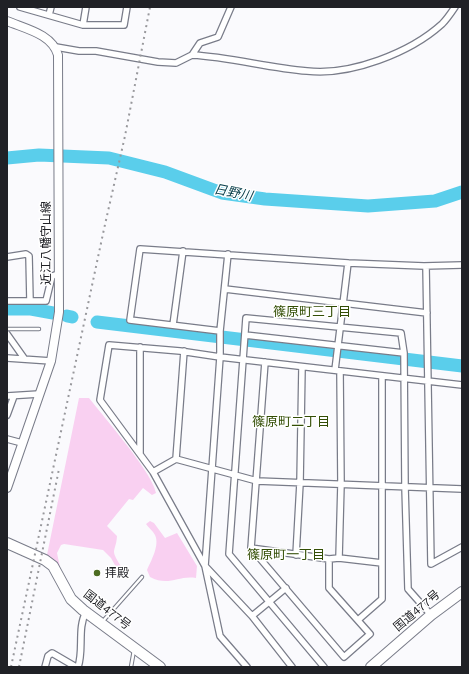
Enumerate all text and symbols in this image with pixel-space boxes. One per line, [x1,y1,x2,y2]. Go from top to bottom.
water label: 日野川 [212,182,254,204]
street label: 近江八幡守山線 [39,201,53,285]
district label: 篠原町三丁目 [273,304,351,320]
district label: 篠原町二丁目 [252,414,330,430]
district label: 篠原町一丁目 [247,547,325,563]
place label: 拝殿 [105,566,129,580]
marker: 拝殿 [92,568,102,578]
street label: 国道477号 [80,587,134,633]
street label: 国道477号 [391,587,443,635]

